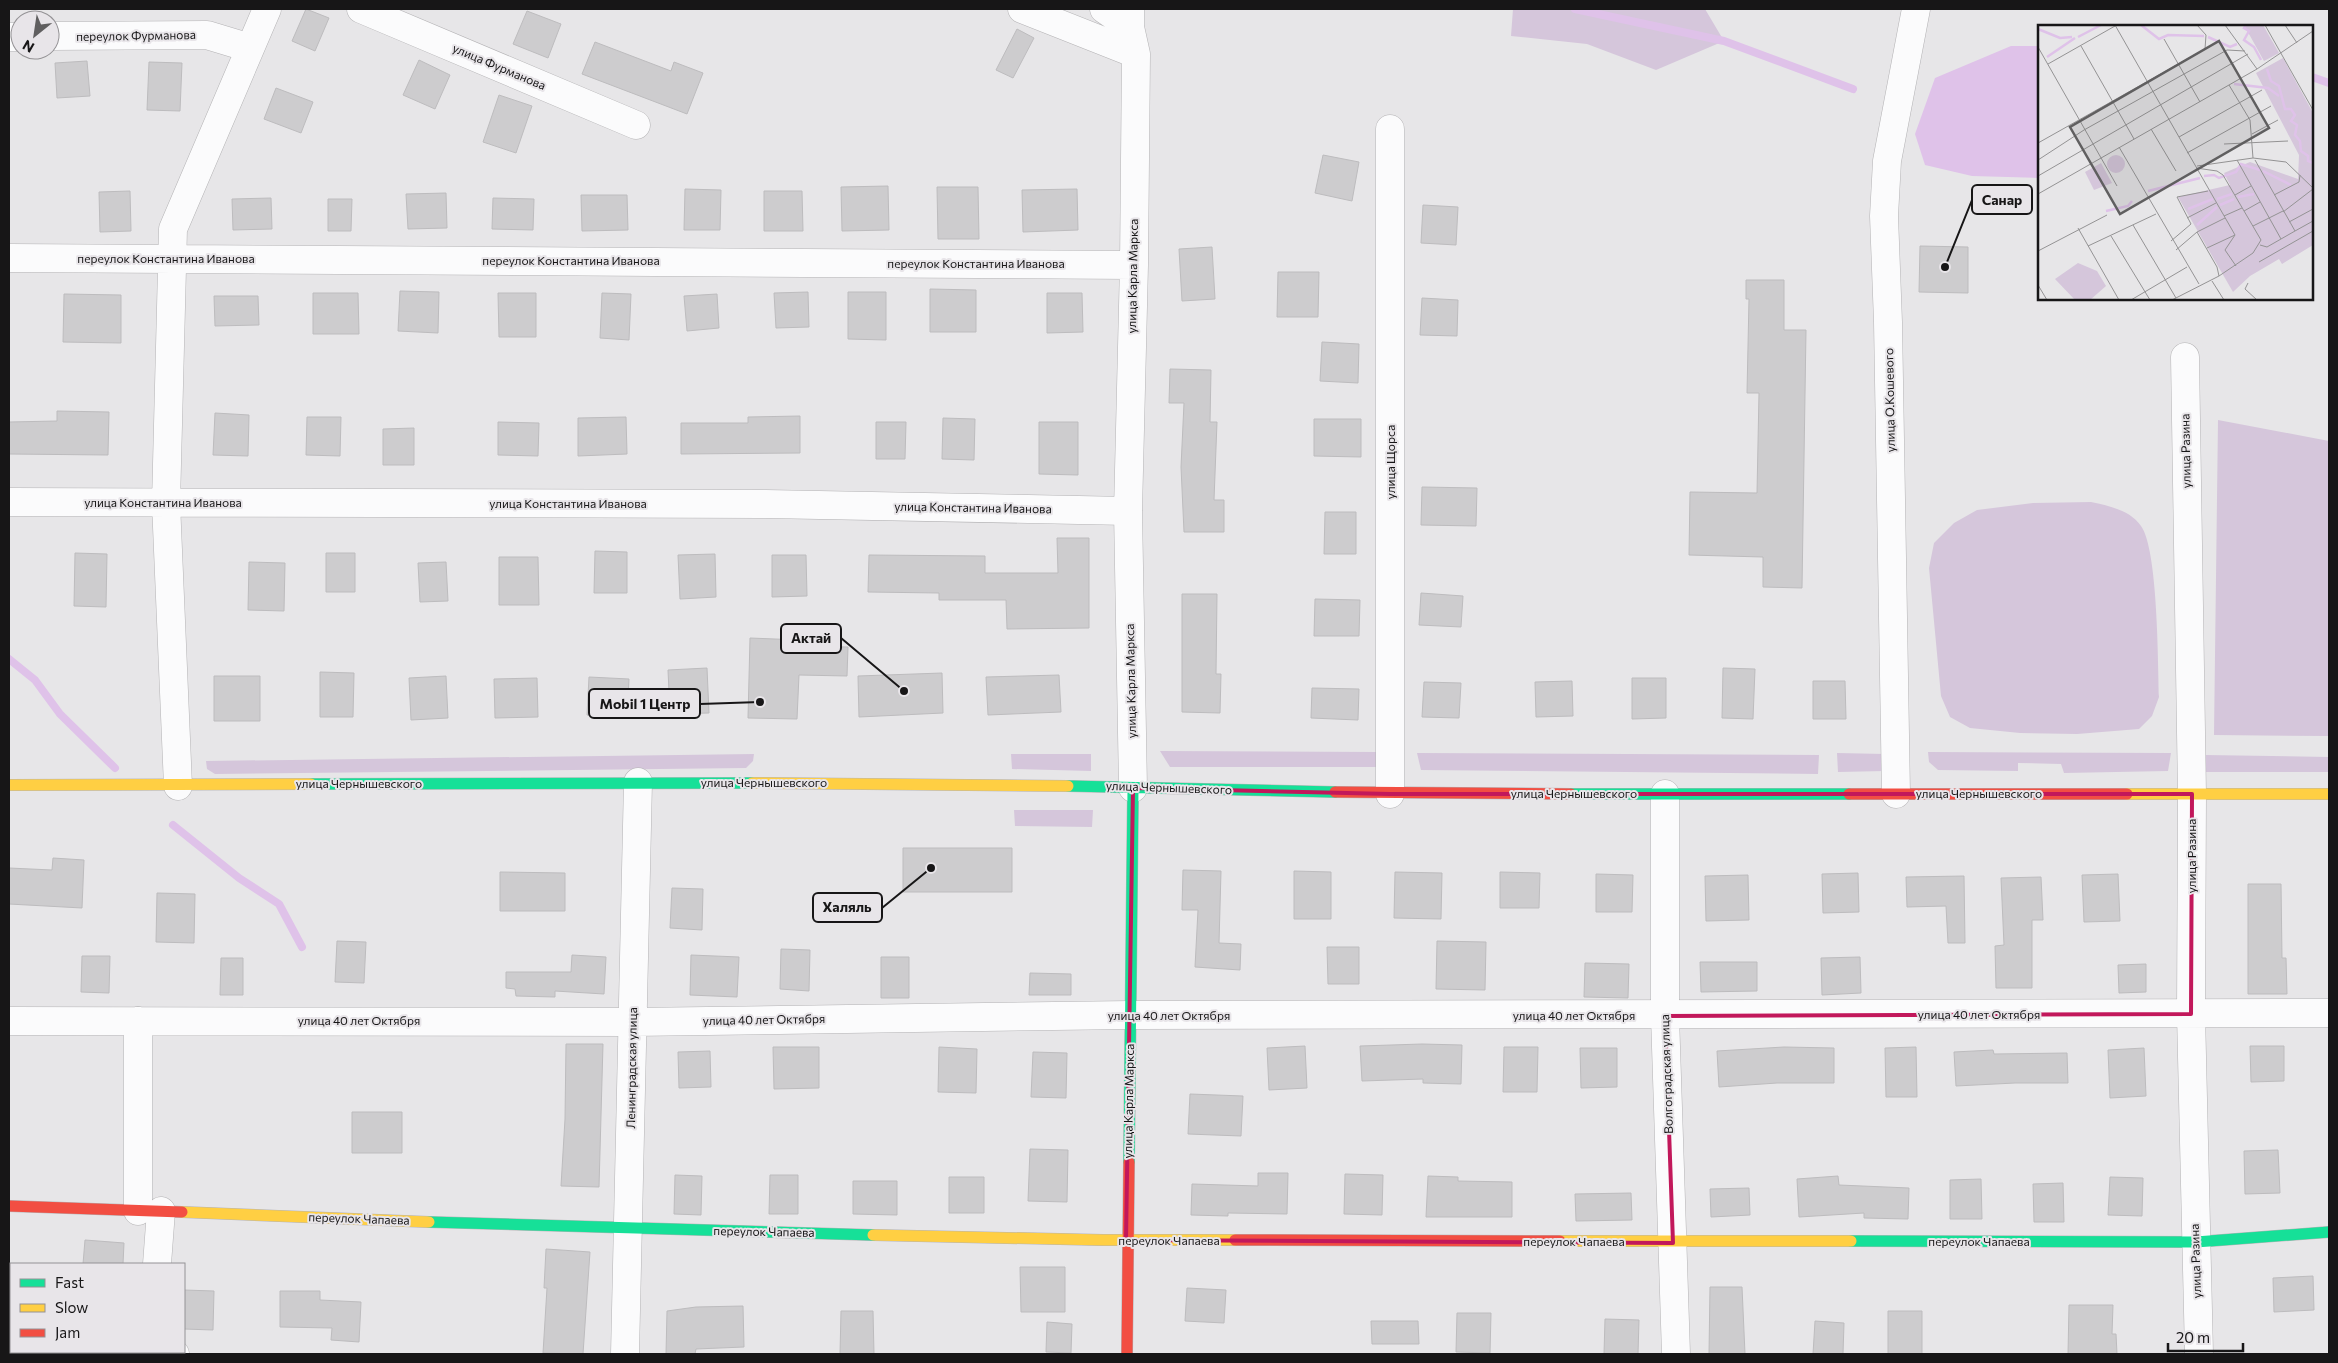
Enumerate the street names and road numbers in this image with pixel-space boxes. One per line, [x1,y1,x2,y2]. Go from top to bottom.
street label: переулок Фурманова [76,27,196,43]
street label: улица Фурманова [451,40,548,92]
street label: улица Карла Маркса [1124,218,1140,333]
street label: переулок Константина Иванова [77,251,255,265]
street label: переулок Константина Иванова [482,253,660,267]
street label: переулок Константина Иванова [887,256,1065,270]
street label: улица О.Кошевого [1881,348,1897,452]
street label: улица Разина [2177,414,2193,488]
street label: улица Щорса [1383,425,1397,499]
street label: улица Константина Иванова [84,495,242,509]
street label: улица Константина Иванова [489,496,647,510]
street label: улица Константина Иванова [894,499,1052,515]
street label: улица Карла Маркса [1122,624,1138,739]
street label: улица Чернышевского [701,775,827,789]
street label: улица Чернышевского [296,776,422,790]
street label: улица Чернышевского [1106,778,1232,796]
street label: улица Чернышевского [1511,786,1637,800]
street label: улица Чернышевского [1916,786,2042,800]
street label: улица Разина [2184,819,2198,893]
street label: Ленинградская улица [623,1007,639,1129]
street label: улица 40 лет Октября [1918,1007,2040,1021]
street label: улица 40 лет Октября [1108,1008,1230,1022]
street label: улица 40 лет Октября [1513,1008,1635,1022]
street label: улица 40 лет Октября [703,1011,825,1027]
street label: улица 40 лет Октября [298,1013,420,1027]
street label: Волгоградская улица [1657,1014,1675,1134]
street label: улица Карла Маркса [1120,1043,1136,1158]
street label: переулок Чапаева [308,1209,410,1227]
street label: переулок Чапаева [713,1223,815,1239]
street label: улица Разина [2187,1224,2203,1299]
street label: переулок Чапаева [1118,1233,1220,1247]
street label: переулок Чапаева [1523,1234,1625,1248]
street label: переулок Чапаева [1928,1234,2030,1248]

